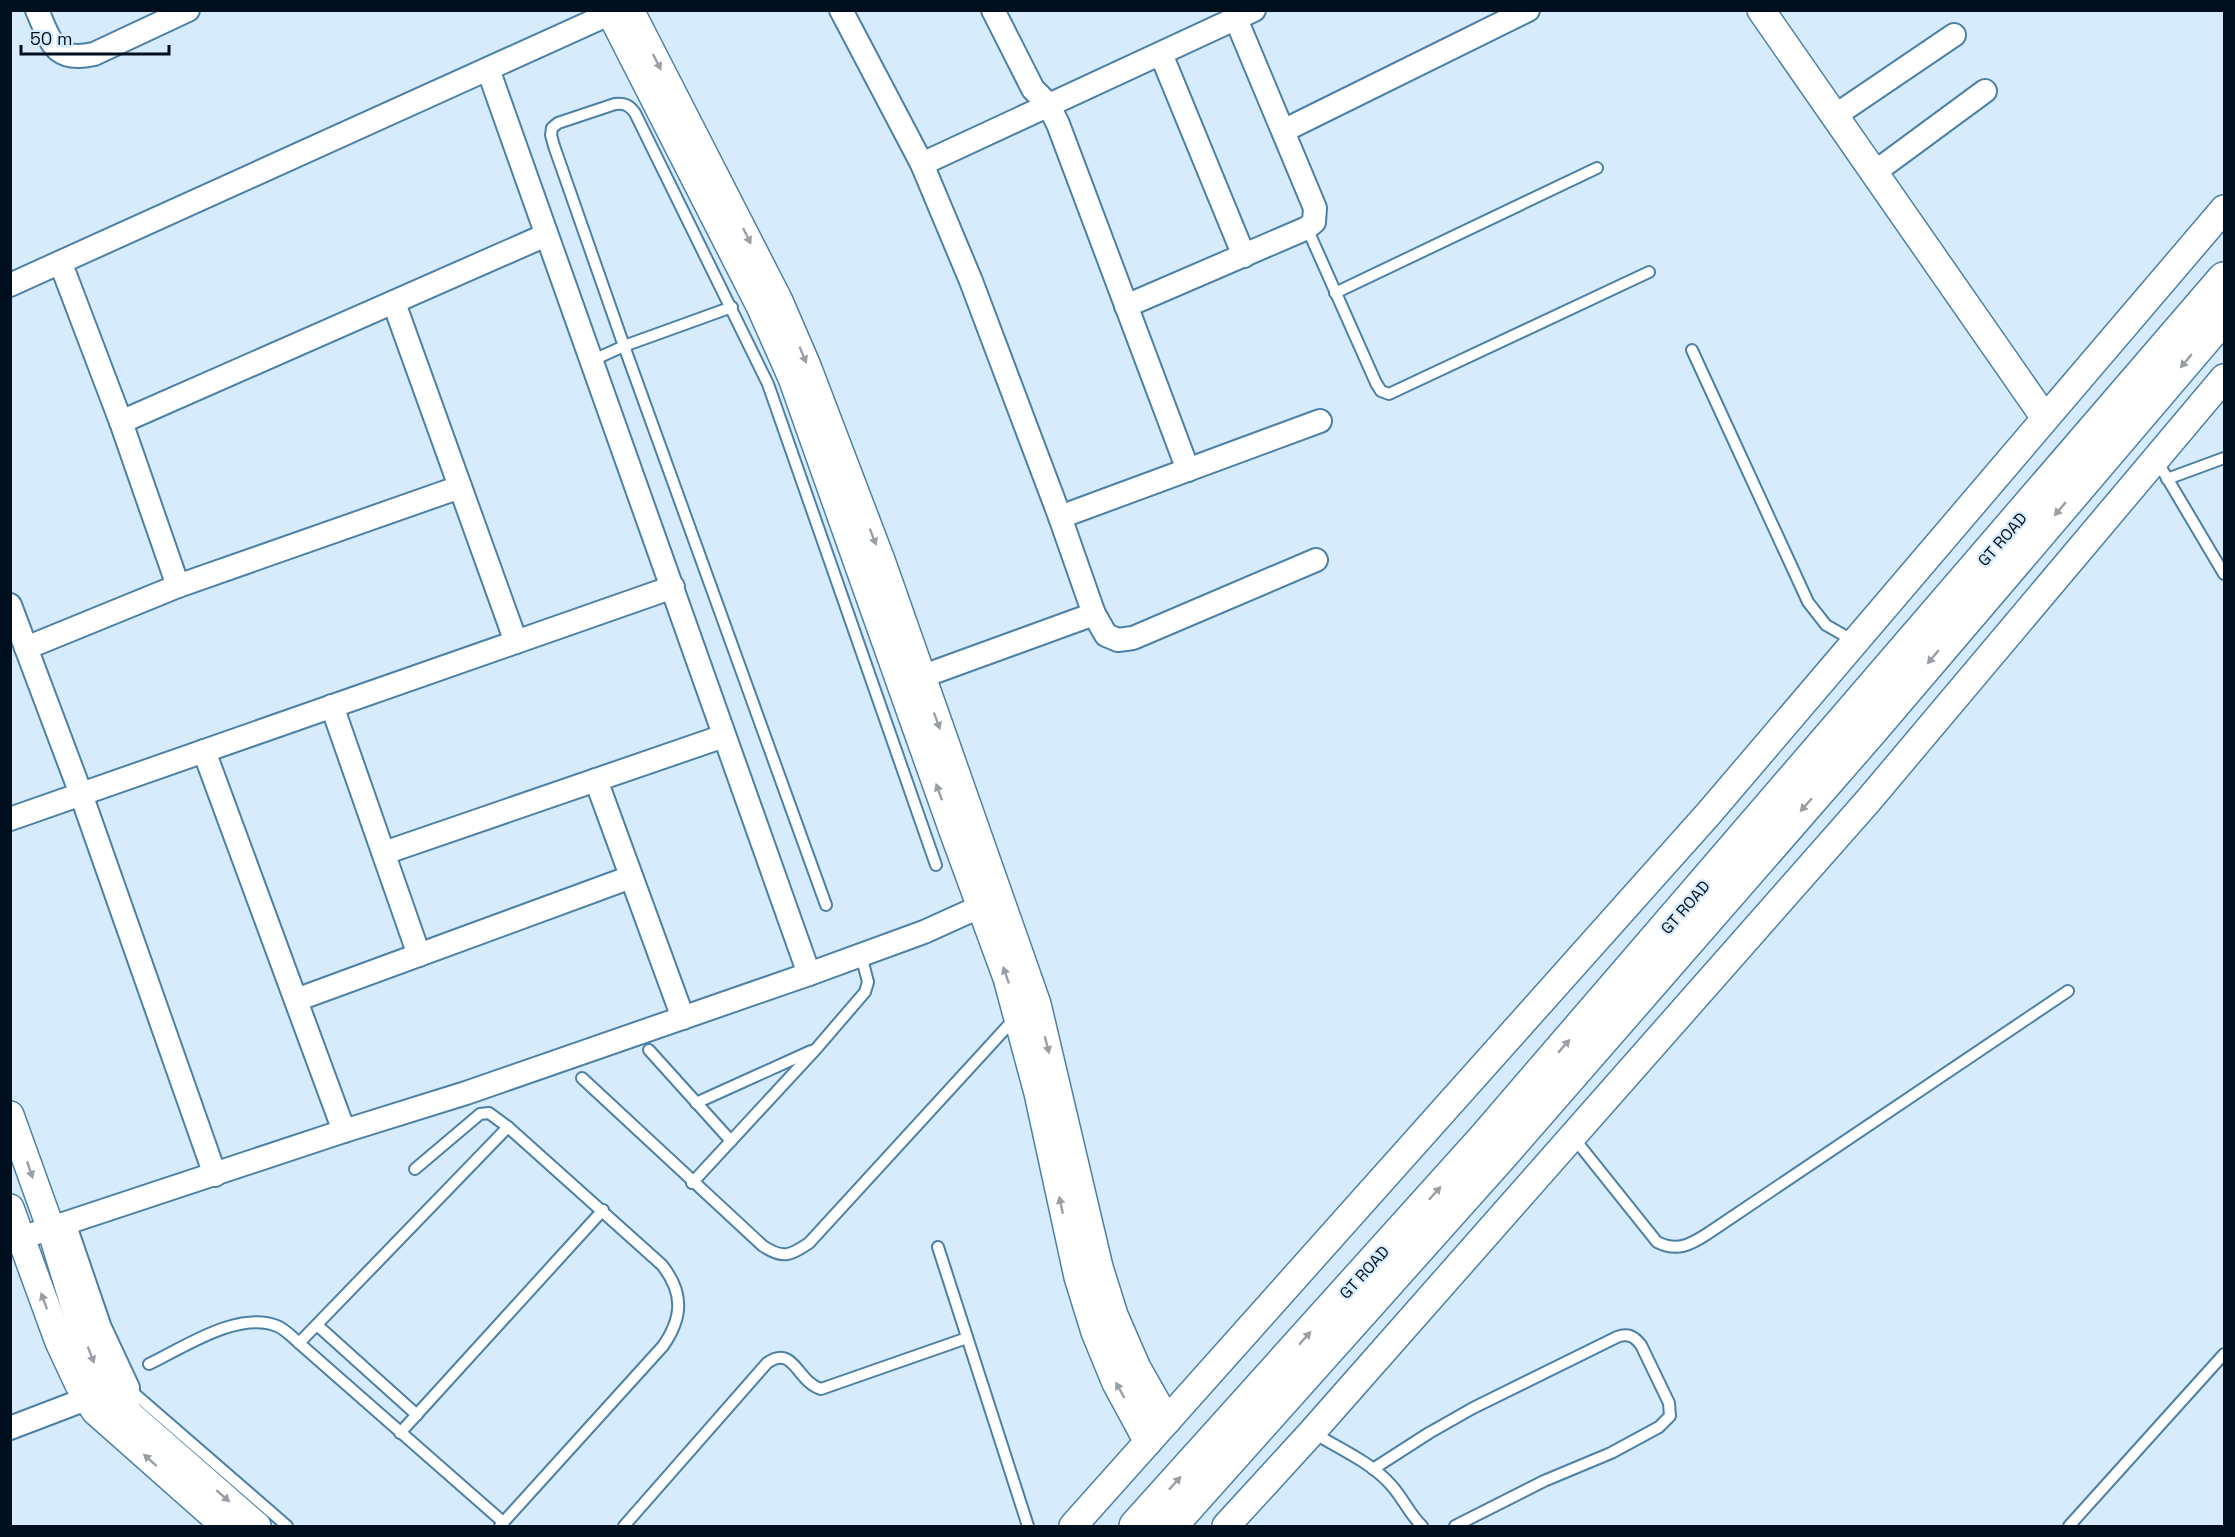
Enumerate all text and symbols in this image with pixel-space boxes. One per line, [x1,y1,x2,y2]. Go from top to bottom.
scale bar [21,18,170,56]
text: 50 m [30,27,72,50]
one-way arrow [653,54,662,71]
one-way arrow [742,227,751,244]
one-way arrow [798,346,807,363]
one-way arrow [2180,353,2193,369]
one-way arrow [2054,501,2067,516]
street label: GT ROAD [1973,508,2031,571]
one-way arrow [869,528,878,546]
one-way arrow [1927,649,1940,664]
one-way arrow [933,712,943,730]
one-way arrow [933,783,943,801]
one-way arrow [1800,797,1813,812]
street label: GT ROAD [1656,876,1714,939]
one-way arrow [1000,966,1010,984]
one-way arrow [1043,1036,1052,1054]
one-way arrow [1557,1039,1570,1054]
one-way arrow [25,1161,35,1179]
one-way arrow [1428,1186,1441,1201]
one-way arrow [1056,1196,1065,1215]
street label: GT ROAD [1335,1241,1394,1303]
one-way arrow [39,1292,49,1310]
one-way arrow [1298,1331,1311,1346]
one-way arrow [86,1347,96,1365]
one-way arrow [1115,1382,1125,1399]
one-way arrow [143,1454,158,1467]
one-way arrow [1168,1476,1181,1491]
one-way arrow [215,1489,230,1503]

